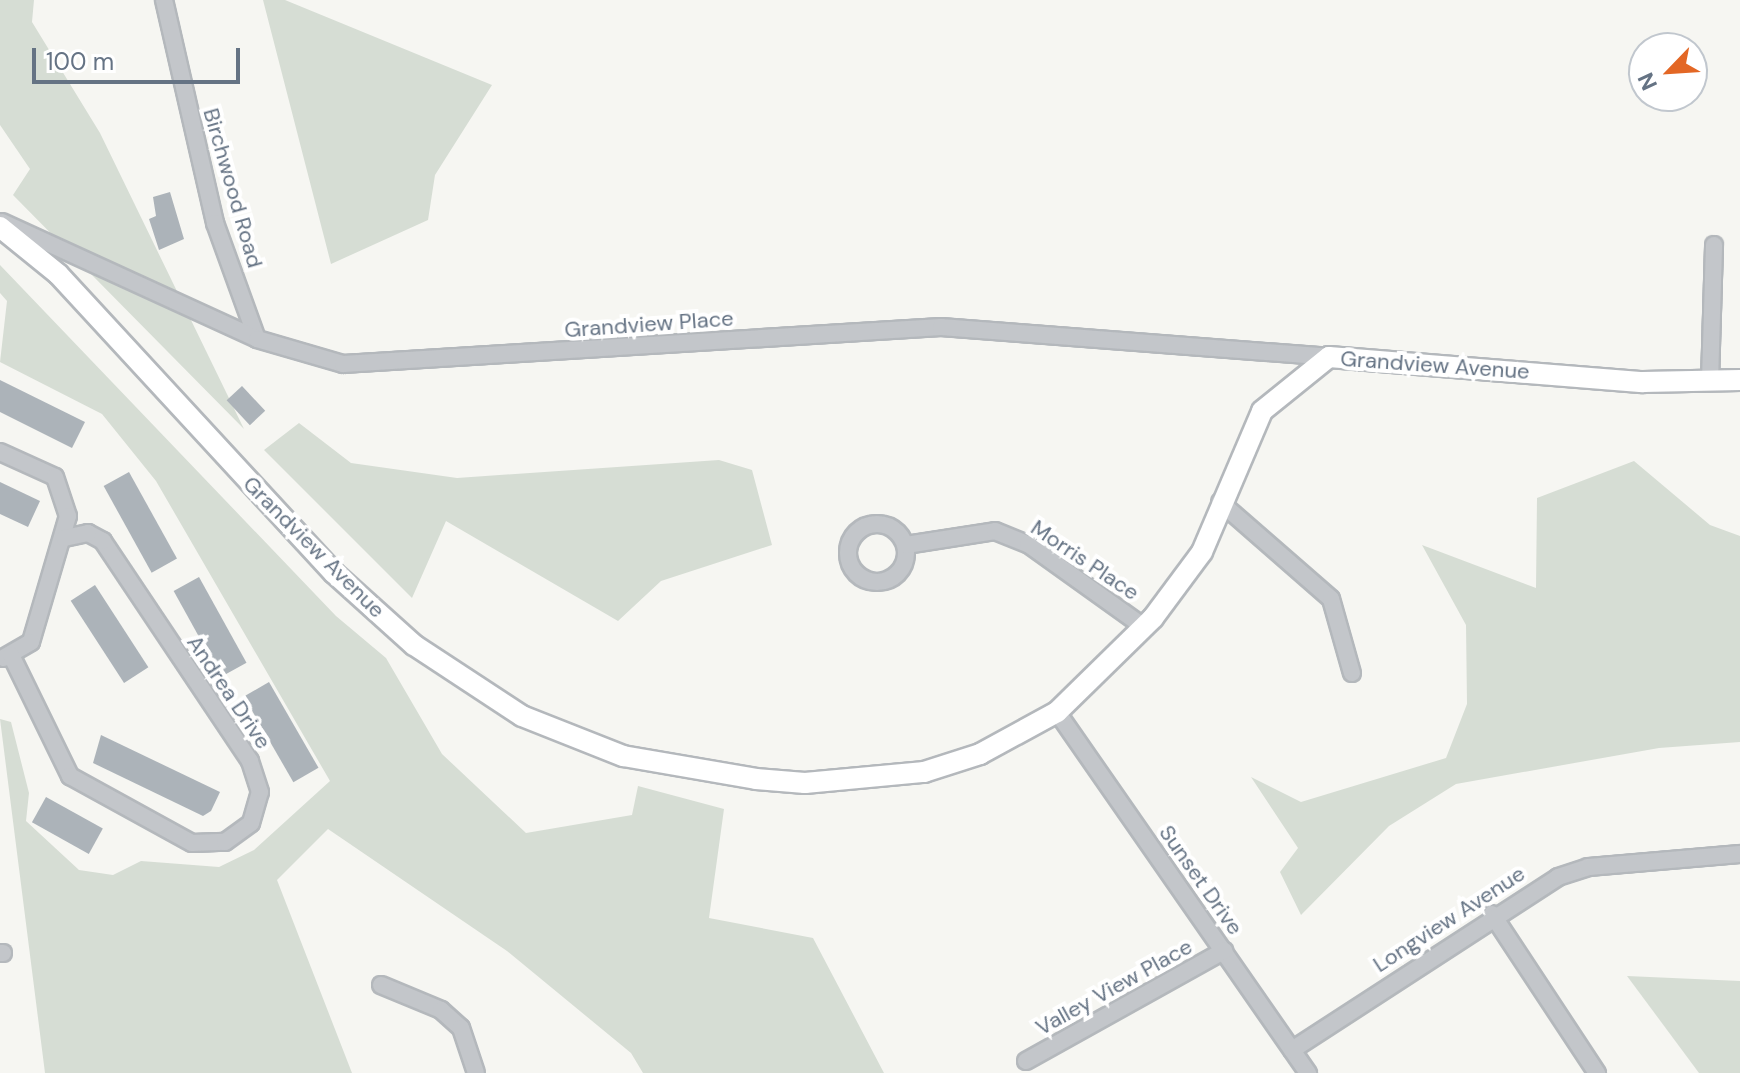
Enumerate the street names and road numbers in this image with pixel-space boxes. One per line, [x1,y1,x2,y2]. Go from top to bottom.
street label: Birchwood Road [198,105,268,271]
street label: Grandview Place [564,305,734,343]
street label: Grandview Avenue [1340,345,1530,385]
street label: Grandview Avenue [238,471,390,623]
street label: Morris Place [1026,514,1144,606]
street label: Andrea Drive [181,630,277,754]
street label: Sunset Drive [1154,820,1248,940]
street label: Longview Avenue [1368,860,1530,978]
street label: Valley View Place [1031,933,1197,1041]

